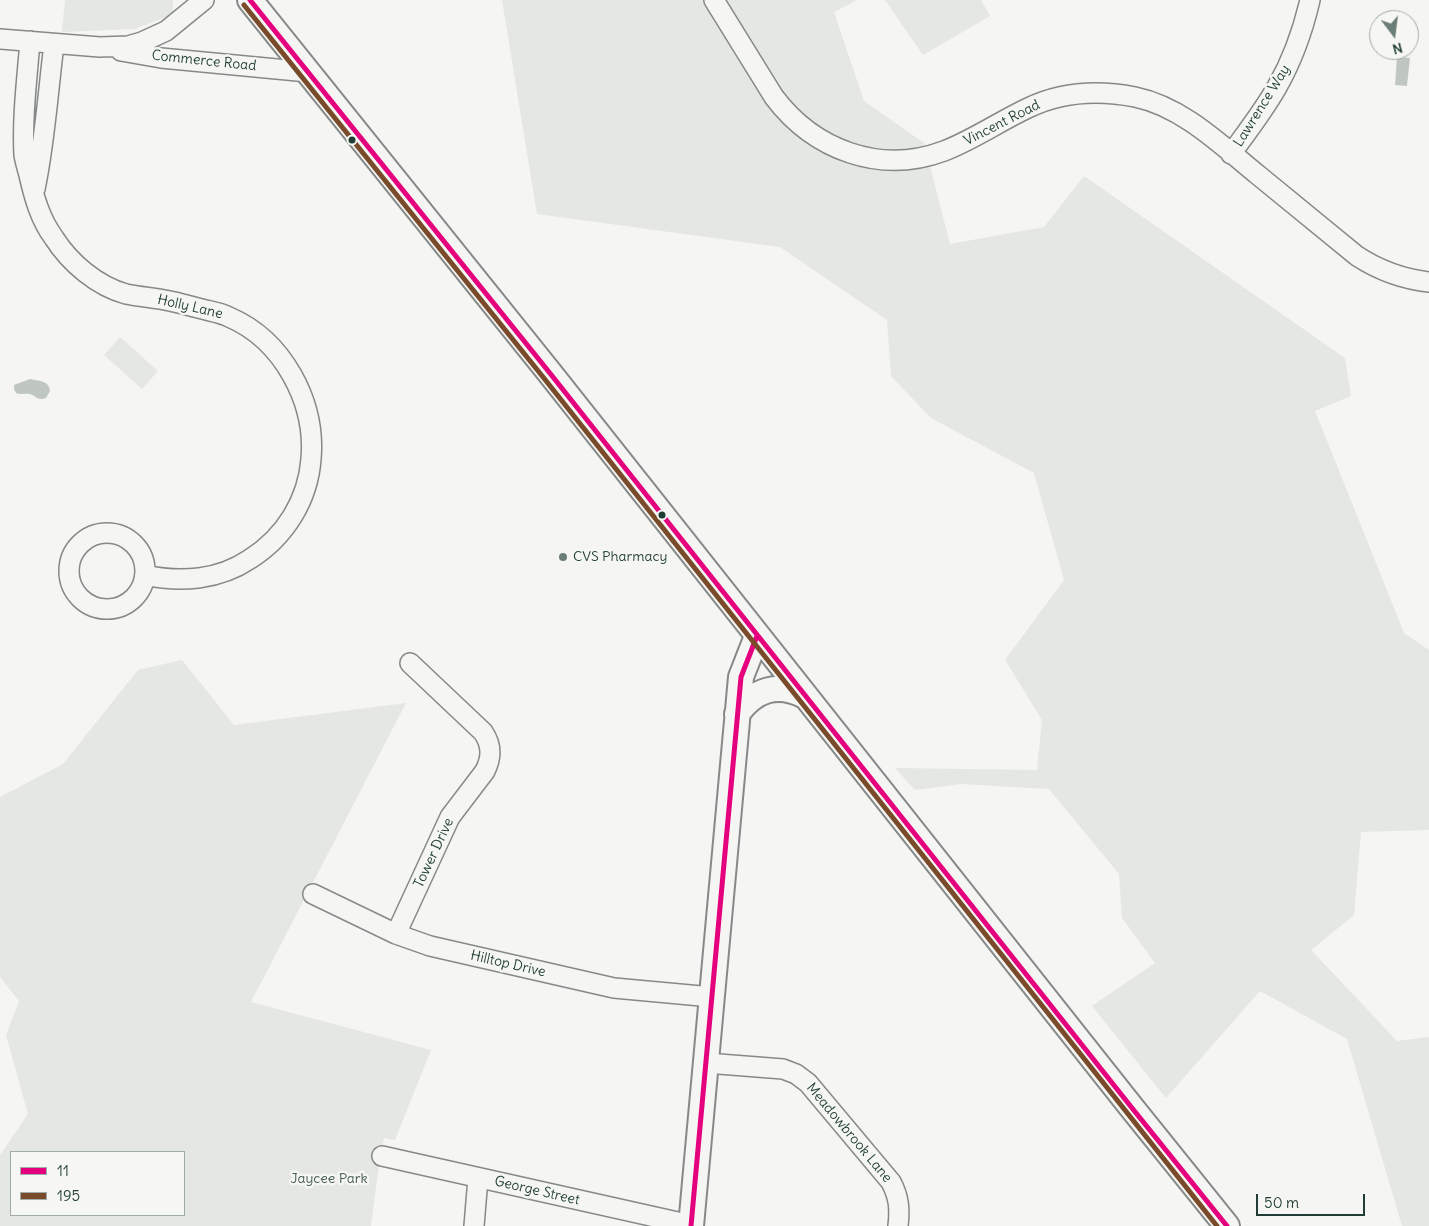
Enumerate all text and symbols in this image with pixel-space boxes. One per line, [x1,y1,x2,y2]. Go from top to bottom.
north arrow [1369,10,1419,60]
text: N [1391,39,1405,58]
street label: Commerce Road [151,47,257,75]
street label: Lawrence Way [1230,62,1294,150]
street label: Vincent Road [961,97,1043,149]
unlabelled marker [347,135,357,145]
street label: Holly Lane [156,291,224,323]
unlabelled marker [657,510,667,520]
place label: CVS Pharmacy [573,549,668,565]
marker: CVS Pharmacy [557,551,569,563]
street label: Tower Drive [411,815,457,891]
street label: Hilltop Drive [469,947,547,981]
street label: Meadowbrook Lane [803,1080,895,1186]
legend [10,1151,185,1216]
text: 11 [57,1161,69,1180]
park label: Jaycee Park [290,1171,368,1187]
street label: George Street [493,1173,581,1209]
scale bar [1259,1184,1368,1216]
text: 195 [57,1186,80,1205]
text: 50 m [1264,1193,1299,1212]

